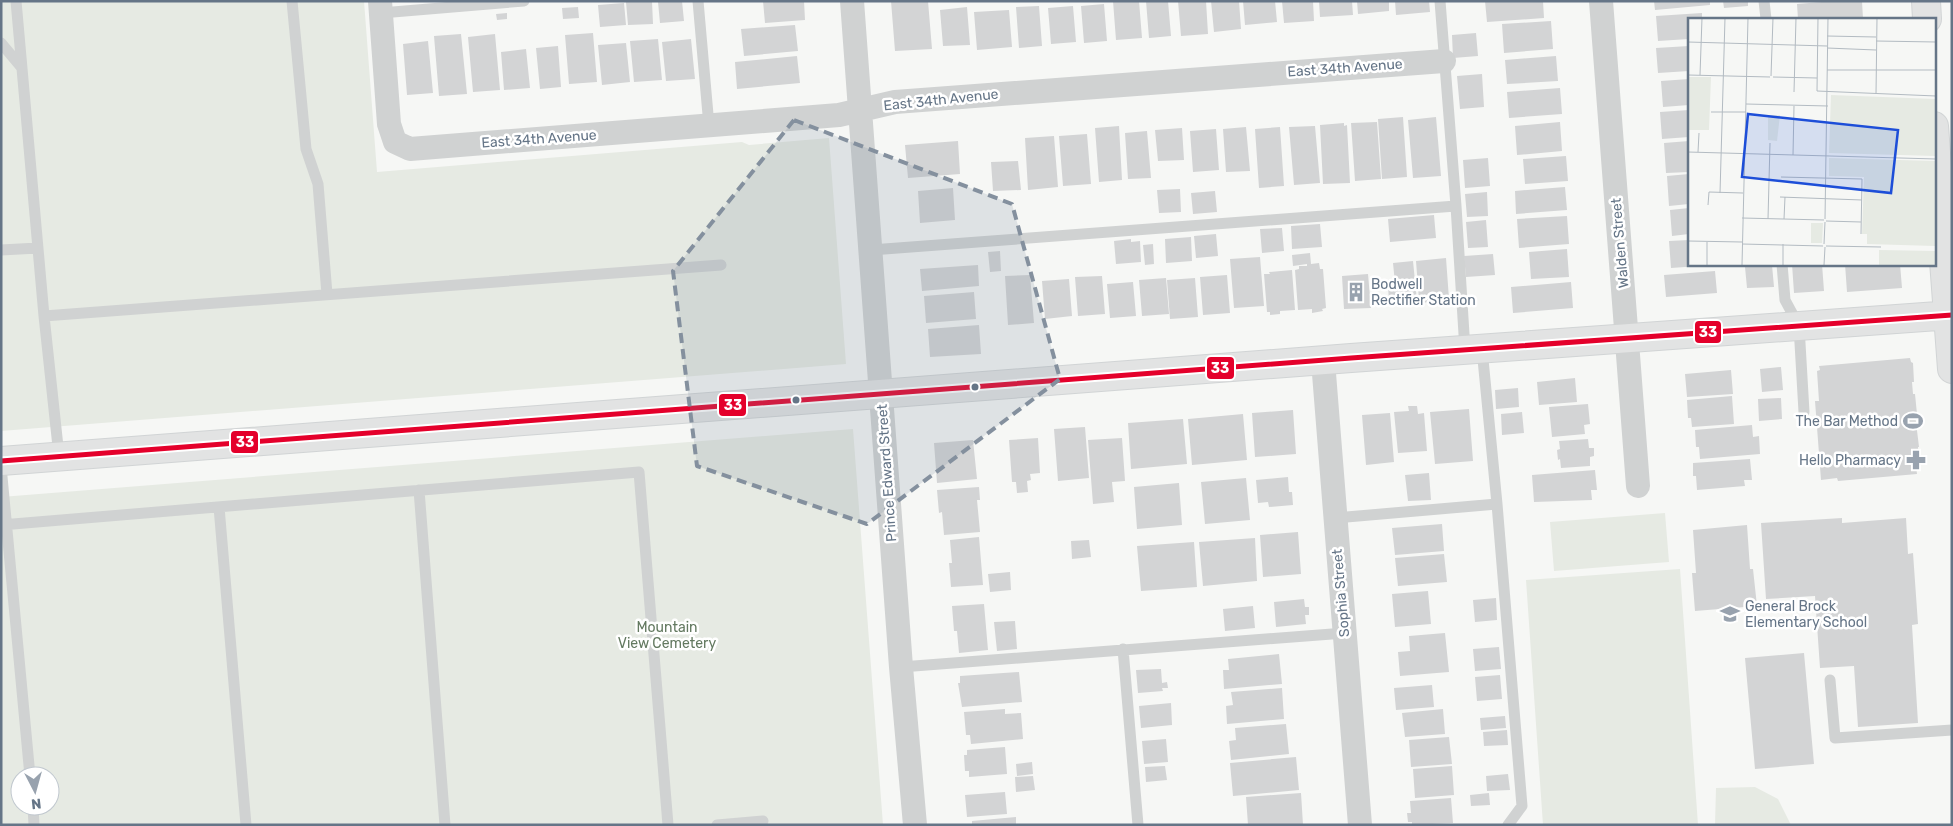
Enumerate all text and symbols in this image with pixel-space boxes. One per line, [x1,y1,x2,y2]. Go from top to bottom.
inset map [1688,18,1936,265]
street label: East 34th Avenue [1287,55,1403,81]
street label: East 34th Avenue [883,85,999,114]
street label: East 34th Avenue [481,126,597,152]
street label: Walden Street [1608,197,1632,289]
place label: Bodwell Rectifier Station [1371,276,1476,309]
building icon: Bodwell Rectifier Station [1345,281,1367,303]
line badge: 33 [1694,320,1722,344]
text: 33 [1699,324,1717,341]
line badge: 33 [1206,356,1235,380]
text: 33 [1211,360,1229,377]
unlabelled marker [970,382,980,392]
line badge: 33 [718,393,747,417]
unlabelled marker [791,395,801,405]
text: 33 [724,397,742,414]
street label: Prince Edward Street [874,403,900,542]
sports icon: The Bar Method [1902,410,1924,432]
place label: The Bar Method [1796,413,1898,430]
line badge: 33 [230,430,259,454]
text: 33 [236,434,254,451]
pharmacy icon: Hello Pharmacy [1905,449,1927,471]
place label: Hello Pharmacy [1799,452,1901,469]
street label: Sophia Street [1329,548,1353,638]
place label: General Brock Elementary School [1745,598,1867,631]
school or university icon: General Brock Elementary School [1719,603,1741,625]
park label: Mountain View Cemetery [618,619,716,652]
north arrow [10,766,60,816]
text: N [30,794,42,812]

